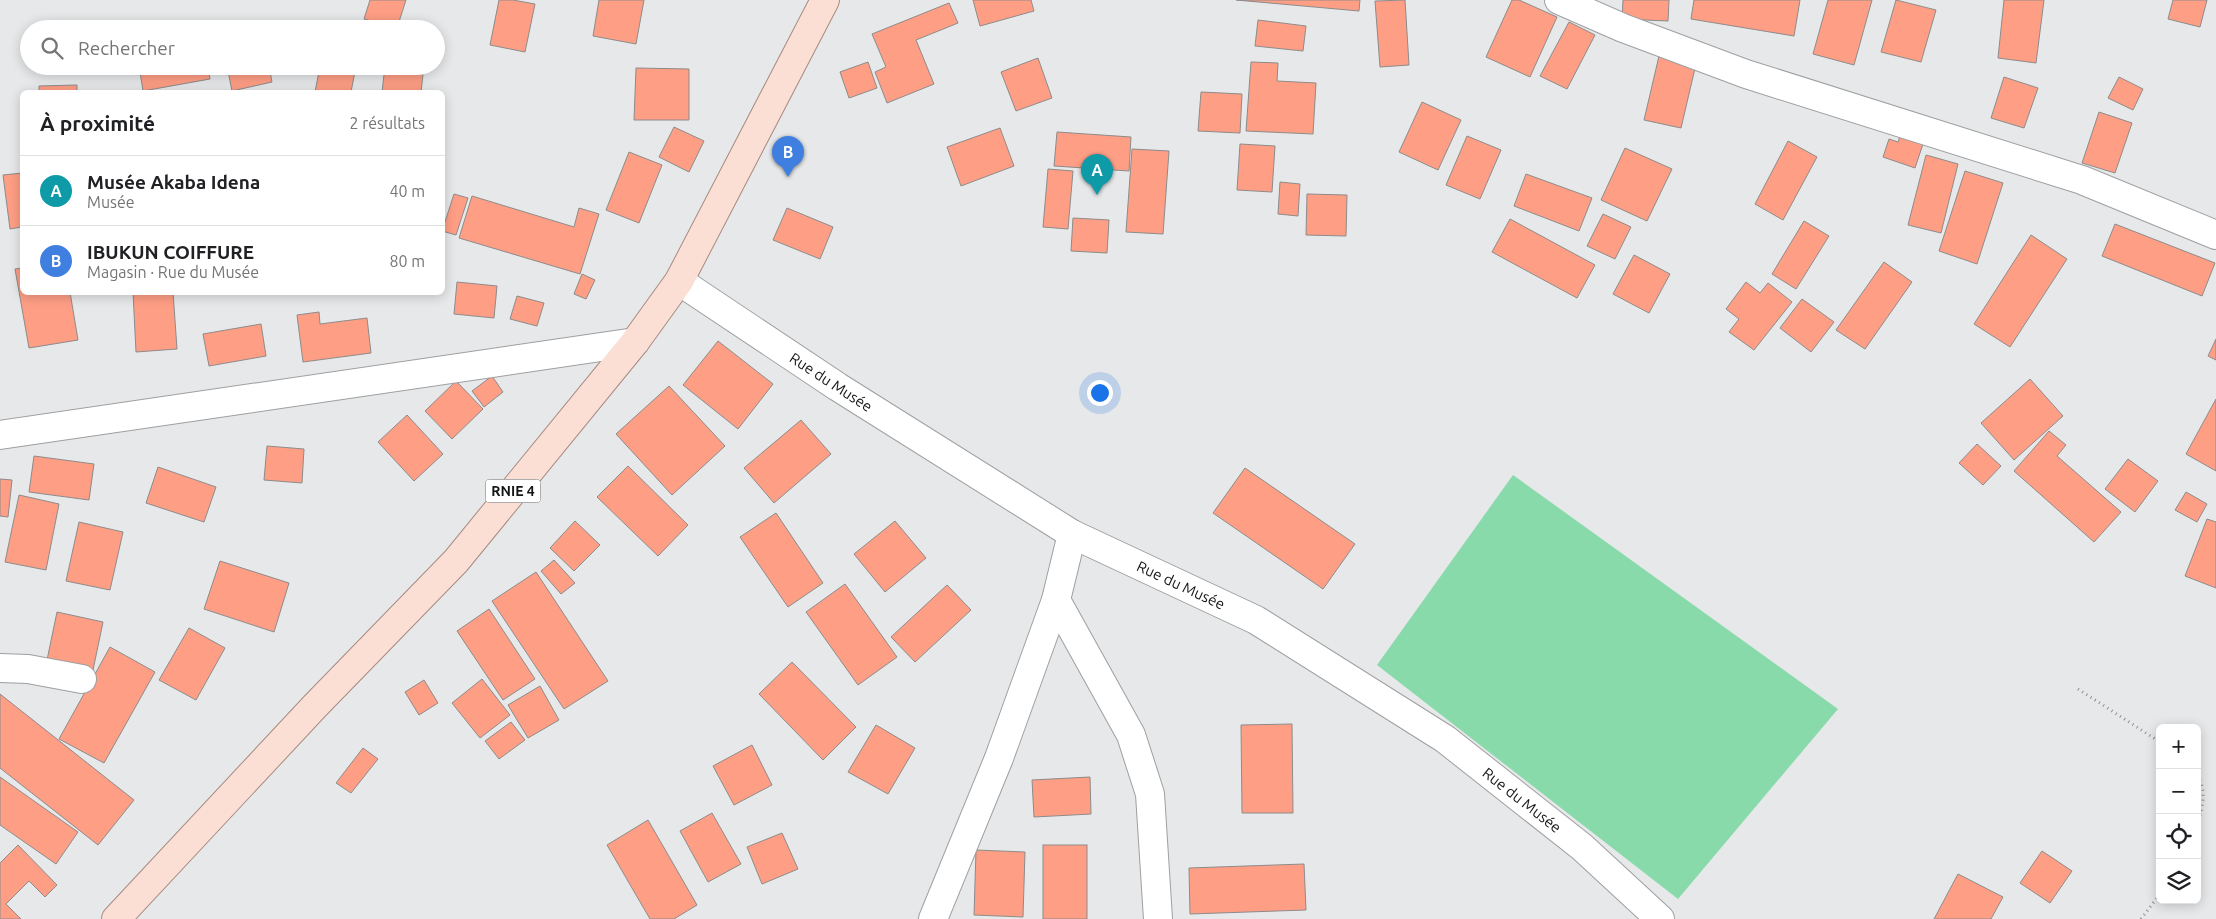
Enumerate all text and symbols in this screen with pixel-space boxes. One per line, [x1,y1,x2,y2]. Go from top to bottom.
search box [20,20,445,75]
icon: search [38,34,66,62]
text: Rechercher [78,37,175,59]
text: À proximité [40,111,155,135]
text: 2 résultats [349,114,425,132]
pin: B [772,136,804,177]
pin: A [1081,154,1113,195]
text: Musée Akaba Idena [87,171,260,193]
text: A [50,182,62,200]
text: 40 m [389,182,425,200]
text: Musée [87,193,135,211]
text: IBUKUN COIFFURE [87,241,254,263]
text: B [51,252,61,270]
text: 80 m [389,252,425,270]
text: Magasin · Rue du Musée [87,263,259,281]
street label: Rue du Musée [787,349,875,415]
your location [1087,380,1113,406]
road number: RNIE 4 [486,480,540,502]
street label: Rue du Musée [1134,557,1228,613]
map controls [2156,724,2201,904]
button: + [2156,724,2201,769]
street label: Rue du Musée [1479,764,1565,836]
button: − [2156,769,2201,814]
button: locate [2156,814,2201,859]
button: layers [2156,859,2201,904]

